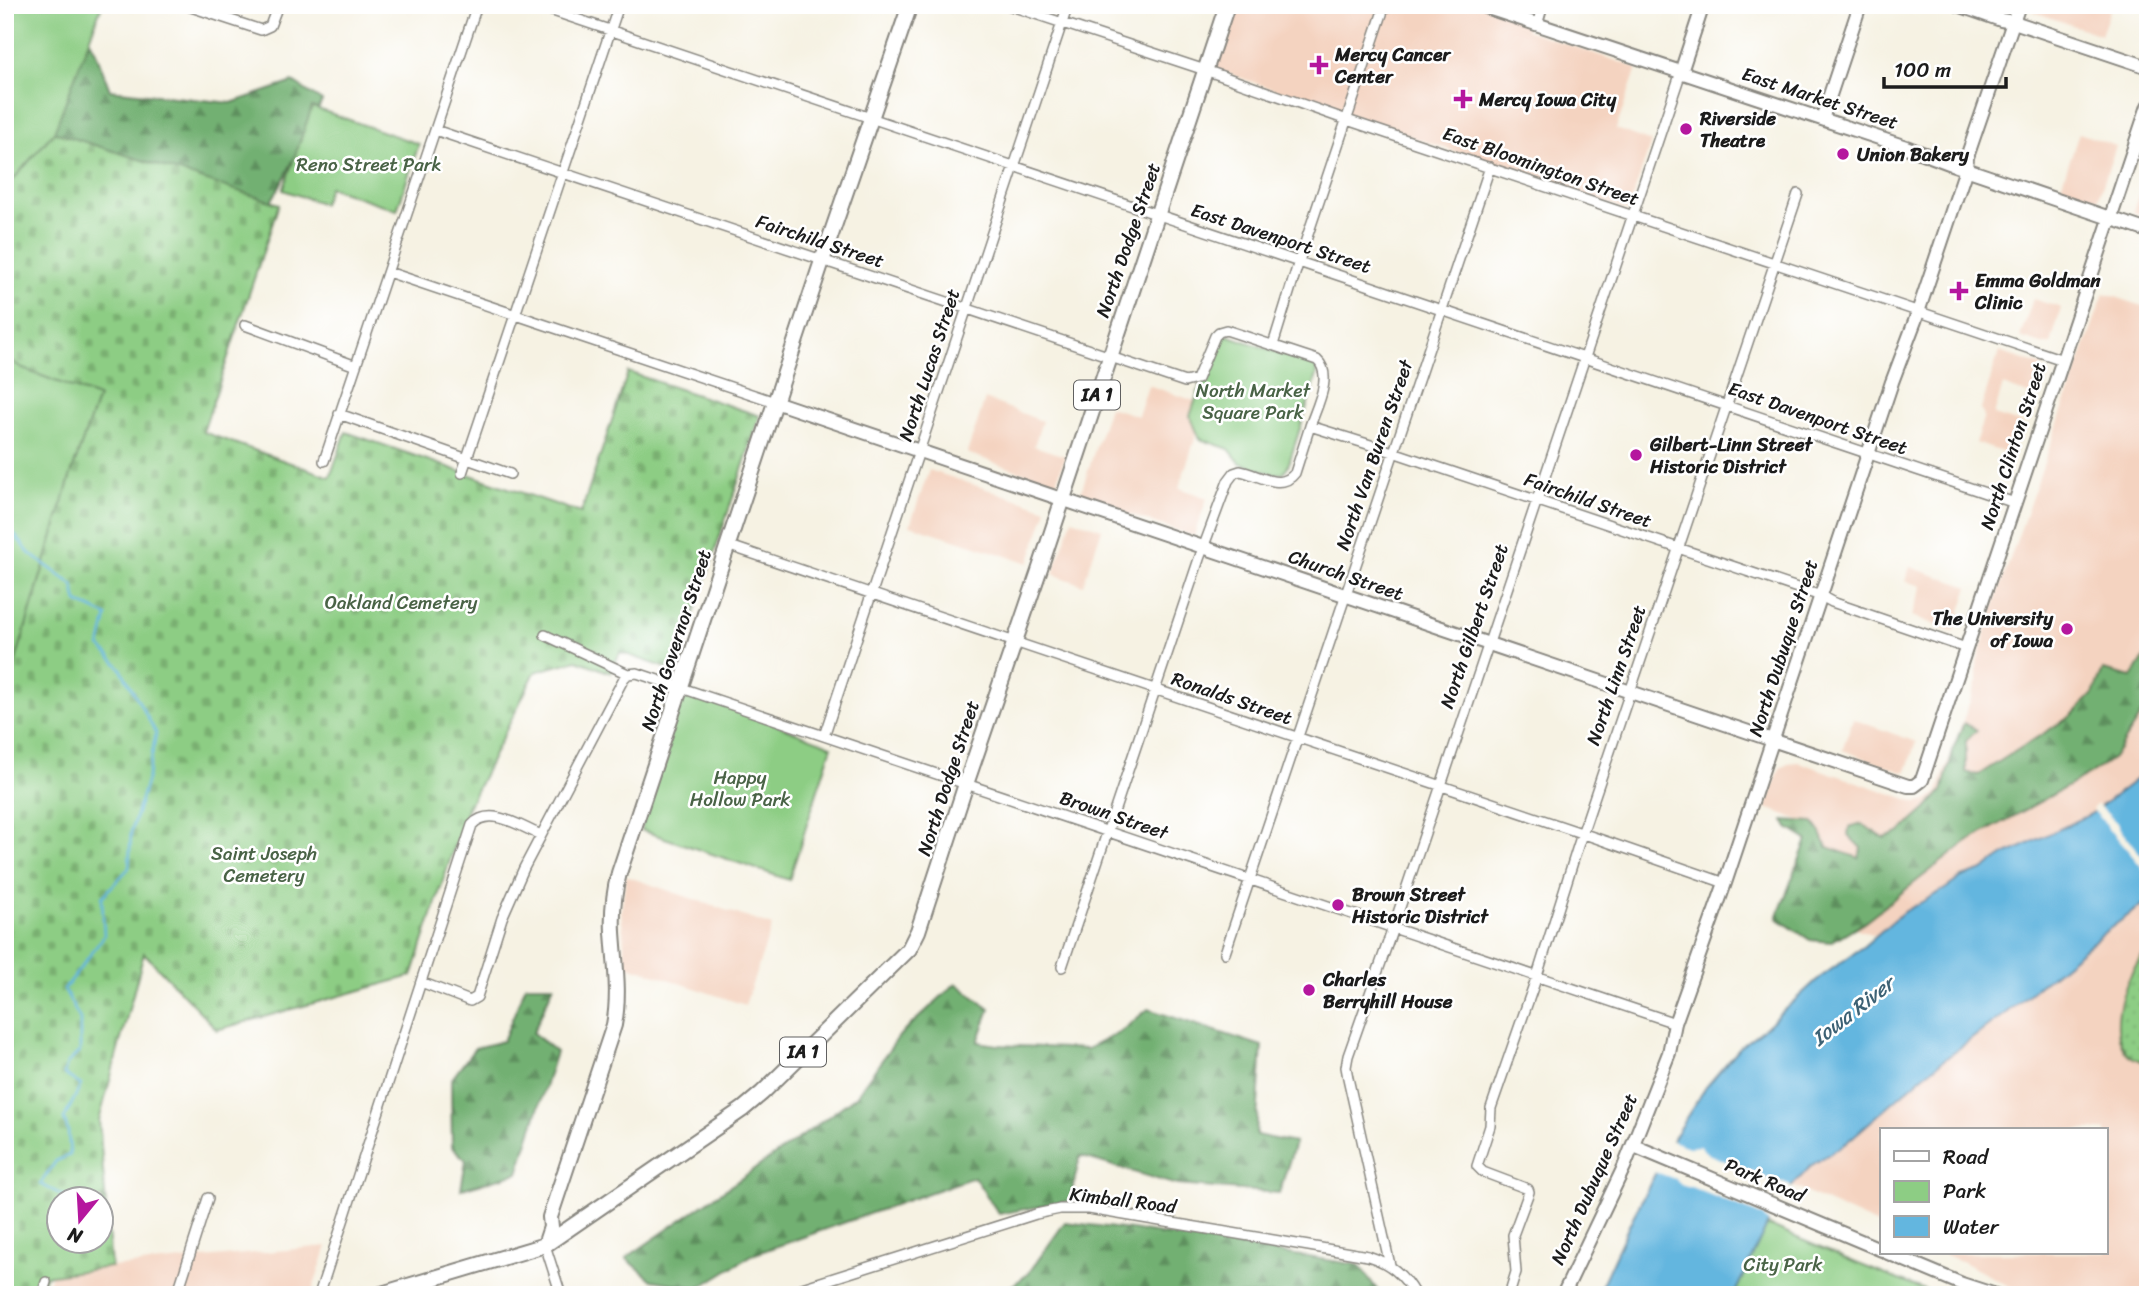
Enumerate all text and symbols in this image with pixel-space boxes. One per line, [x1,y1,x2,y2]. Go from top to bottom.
place label: Mercy Cancer Center [1334,38,1451,93]
scale bar [1884,46,2006,90]
text: 100 m [1894,51,1951,89]
marker: Mercy Cancer Center [1309,55,1329,75]
street label: East Market Street [1738,57,1902,139]
place label: Mercy Iowa City [1478,83,1617,116]
marker: Mercy Iowa City [1453,89,1473,109]
place label: Riverside Theatre [1699,102,1776,157]
street label: East Bloomington Street [1438,117,1644,215]
marker: Riverside Theatre [1678,121,1694,137]
place label: Union Bakery [1857,138,1970,171]
marker: Union Bakery [1835,146,1851,162]
park label: Reno Street Park [296,148,442,181]
street label: North Dodge Street [1086,158,1170,322]
street label: East Davenport Street [1187,193,1375,283]
street label: Fairchild Street [752,205,888,277]
place label: Emma Goldman Clinic [1974,264,2101,319]
marker: Emma Goldman Clinic [1949,281,1969,301]
street label: North Lucas Street [889,284,969,446]
street label: North Van Buren Street [1326,354,1423,555]
street label: North Clinton Street [1970,358,2056,534]
street label: East Davenport Street [1724,372,1912,464]
park label: North Market Square Park [1196,374,1311,429]
road number: IA 1 [1074,380,1120,410]
place label: Gilbert-Linn Street Historic District [1649,428,1813,483]
marker: Gilbert-Linn Street Historic District [1628,447,1644,463]
street label: Fairchild Street [1520,463,1656,537]
street label: North Gilbert Street [1430,539,1518,713]
street label: Church Street [1284,540,1408,610]
street label: North Governor Street [631,545,721,735]
street label: North Dubuque Street [1739,555,1827,741]
park label: Oakland Cemetery [325,586,477,619]
street label: North Linn Street [1577,600,1655,750]
place label: The University of Iowa [1932,602,2054,657]
marker: The University of Iowa [2059,621,2075,637]
street label: Ronalds Street [1167,662,1297,734]
street label: North Dodge Street [907,696,989,860]
park label: Happy Hollow Park [690,761,790,816]
street label: Brown Street [1055,781,1174,849]
park label: Saint Joseph Cemetery [211,837,317,892]
place label: Brown Street Historic District [1351,878,1489,933]
marker: Brown Street Historic District [1330,897,1346,913]
place label: Charles Berryhill House [1322,963,1453,1018]
water label: Iowa River [1802,964,1906,1057]
marker: Charles Berryhill House [1301,982,1317,998]
road number: IA 1 [780,1037,826,1066]
street label: North Dubuque Street [1541,1088,1647,1270]
legend [1880,1128,2108,1254]
text: Road [1943,1138,1990,1176]
street label: Park Road [1720,1148,1812,1212]
text: Park [1943,1172,1986,1210]
street label: Kimball Road [1068,1177,1179,1223]
north arrow [46,1184,116,1254]
text: Water [1943,1208,2000,1246]
text: N [63,1218,87,1254]
park label: City Park [1744,1248,1823,1281]

